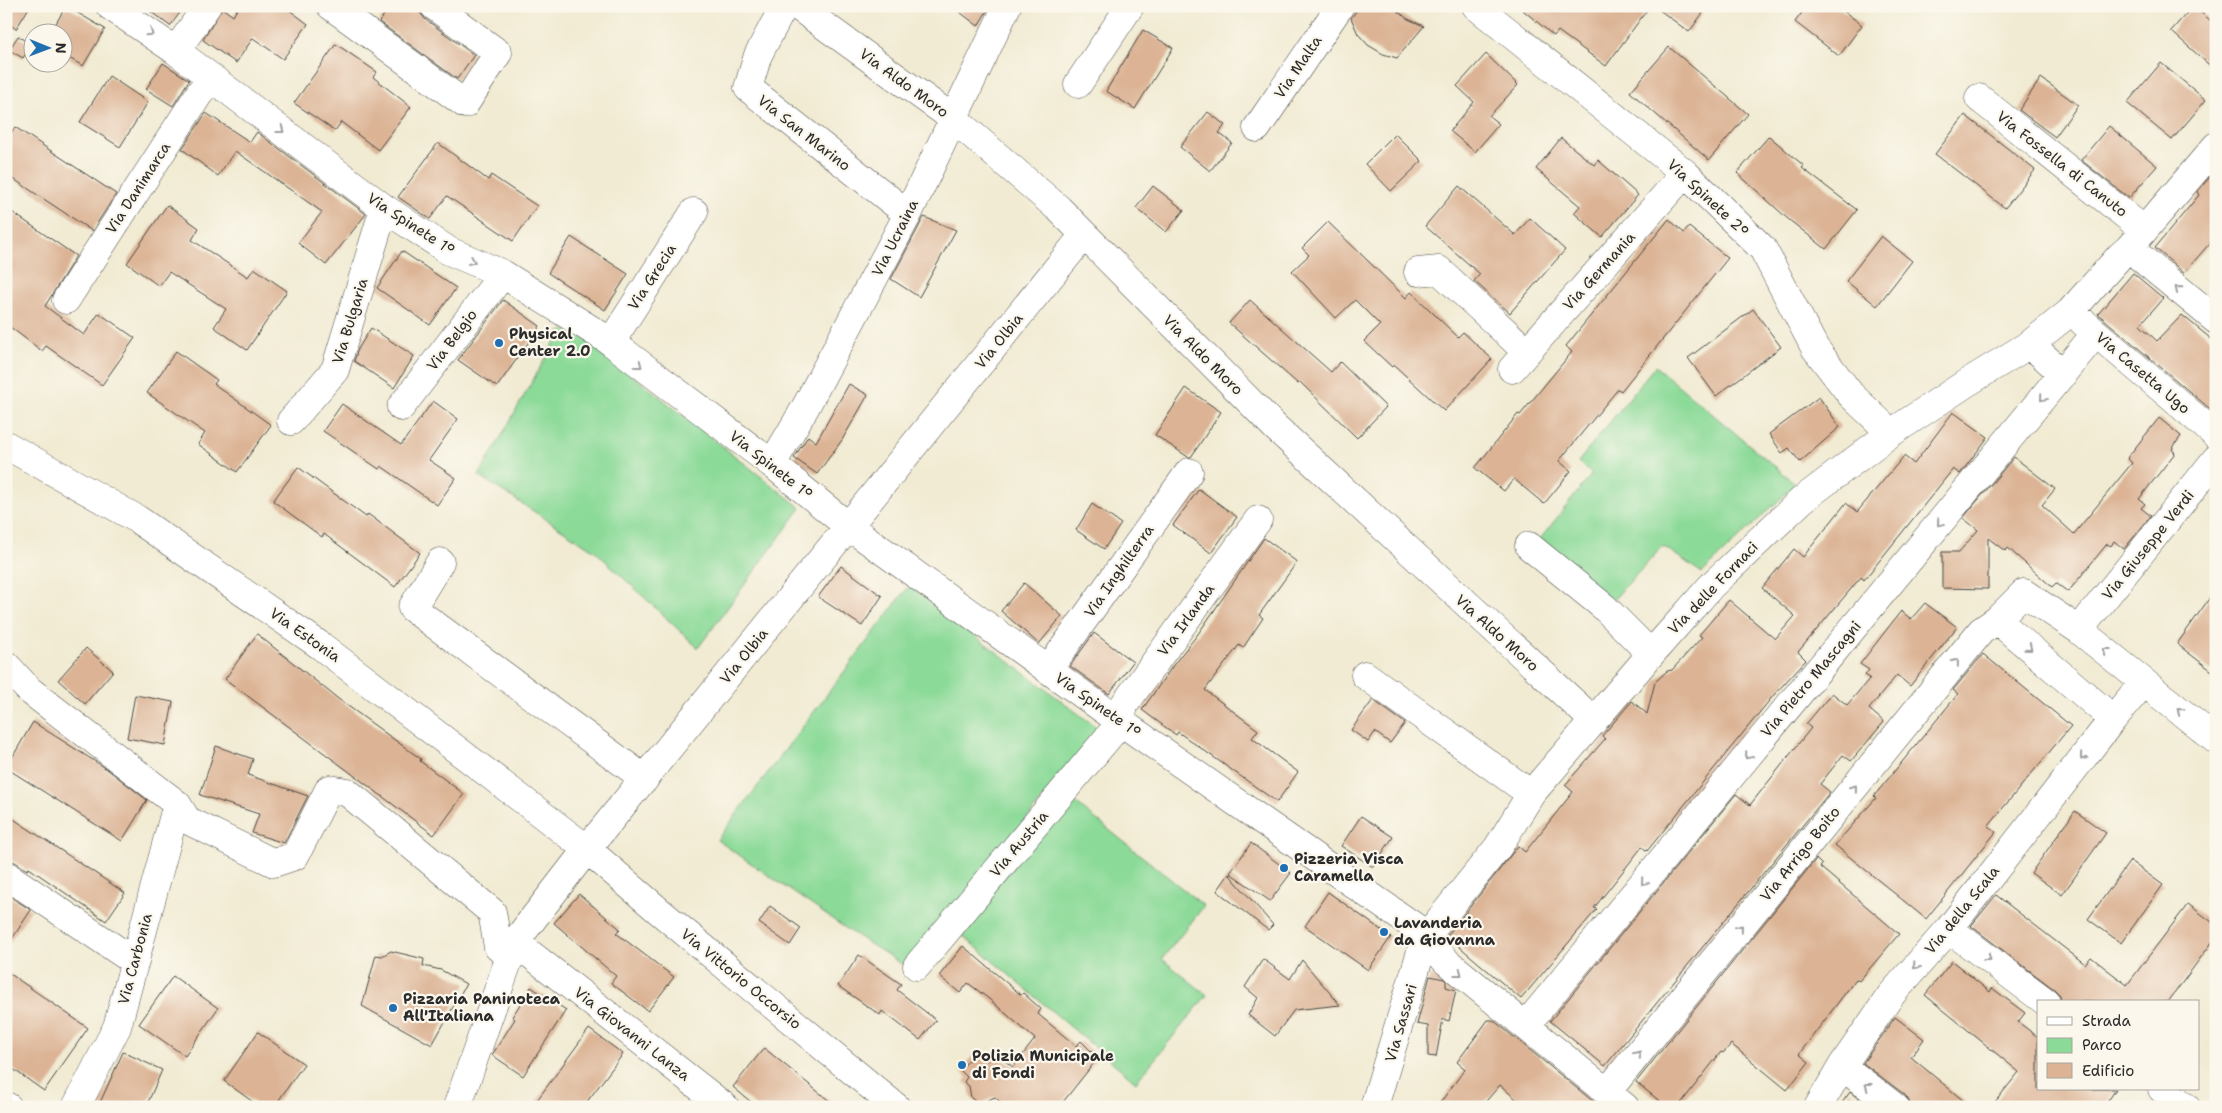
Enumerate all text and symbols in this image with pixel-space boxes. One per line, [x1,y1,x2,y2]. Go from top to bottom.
north arrow [22,22,72,72]
one-way arrow [145,27,154,37]
street label: Via Malta [1270,31,1327,102]
text: N [52,43,70,54]
street label: Via Aldo Moro [855,44,953,122]
street label: Via San Marino [753,90,855,176]
street label: Via Fossella di Canuto [1992,106,2132,222]
one-way arrow [275,124,285,133]
street label: Via Danimarca [101,138,175,238]
street label: Via Spinete 2° [1663,155,1753,241]
street label: Via Spinete 1° [363,188,459,260]
street label: Via Ucraina [867,196,923,280]
street label: Via Germania [1558,227,1640,315]
street label: Via Grecia [623,240,681,314]
one-way arrow [467,255,476,265]
street label: Via Bulgaria [327,275,373,366]
one-way arrow [2175,286,2184,295]
street label: Via Belgio [422,305,482,375]
street label: Via Olbia [970,308,1028,373]
street label: Via Aldo Moro [1158,310,1248,400]
place label: Physical Center 2.0 [509,324,591,361]
street label: Via Casetta Ugo [2092,328,2194,418]
marker: Physical Center 2.0 [493,337,505,349]
one-way arrow [633,359,642,367]
one-way arrow [2040,392,2049,401]
street label: Via Spinete 1° [725,426,817,504]
street label: Via Giuseppe Verdi [2097,486,2199,604]
one-way arrow [1938,517,1946,526]
street label: Via Inghilterra [1080,520,1159,621]
street label: Via delle Fornaci [1663,537,1763,639]
street label: Via Irlanda [1153,579,1219,660]
street label: Via Aldo Moro [1451,590,1543,676]
street label: Via Estonia [266,603,345,667]
street label: Via Pietro Mascagni [1756,617,1866,741]
street label: Via Olbia [715,623,773,688]
one-way arrow [2024,642,2033,651]
one-way arrow [2103,649,2112,657]
one-way arrow [1951,659,1959,668]
street label: Via Spinete 1° [1051,668,1145,742]
one-way arrow [2177,708,2186,717]
one-way arrow [1744,751,1753,760]
one-way arrow [2080,751,2088,760]
one-way arrow [1848,785,1857,794]
street label: Via Arrigo Boito [1755,802,1845,906]
street label: Via Austria [985,806,1053,882]
place label: Pizzeria Visca Caramella [1294,849,1404,886]
street label: Via della Scala [1920,861,2004,958]
marker: Pizzeria Visca Caramella [1278,862,1290,874]
one-way arrow [1642,876,1650,885]
street label: Via Carbonia [113,911,157,1007]
place label: Lavanderia da Giovanna [1394,913,1496,950]
street label: Via Vittorio Occorsio [677,924,805,1034]
one-way arrow [1735,925,1743,934]
marker: Lavanderia da Giovanna [1378,926,1390,938]
one-way arrow [1982,953,1991,961]
one-way arrow [1913,961,1922,970]
one-way arrow [1453,967,1462,975]
street label: Via Giovanni Lanza [570,982,695,1086]
street label: Via Sassari [1380,982,1422,1064]
place label: Pizzaria Paninoteca All'Italiana [403,989,561,1026]
legend [2037,1000,2200,1090]
marker: Pizzaria Paninoteca All'Italiana [387,1002,399,1014]
text: Strada [2082,1011,2131,1031]
text: Parco [2082,1035,2122,1055]
place label: Polizia Municipale di Fondi [972,1046,1114,1083]
one-way arrow [1632,1051,1640,1060]
marker: Polizia Municipale di Fondi [956,1059,968,1071]
text: Edificio [2082,1061,2134,1081]
one-way arrow [1865,1083,1874,1092]

